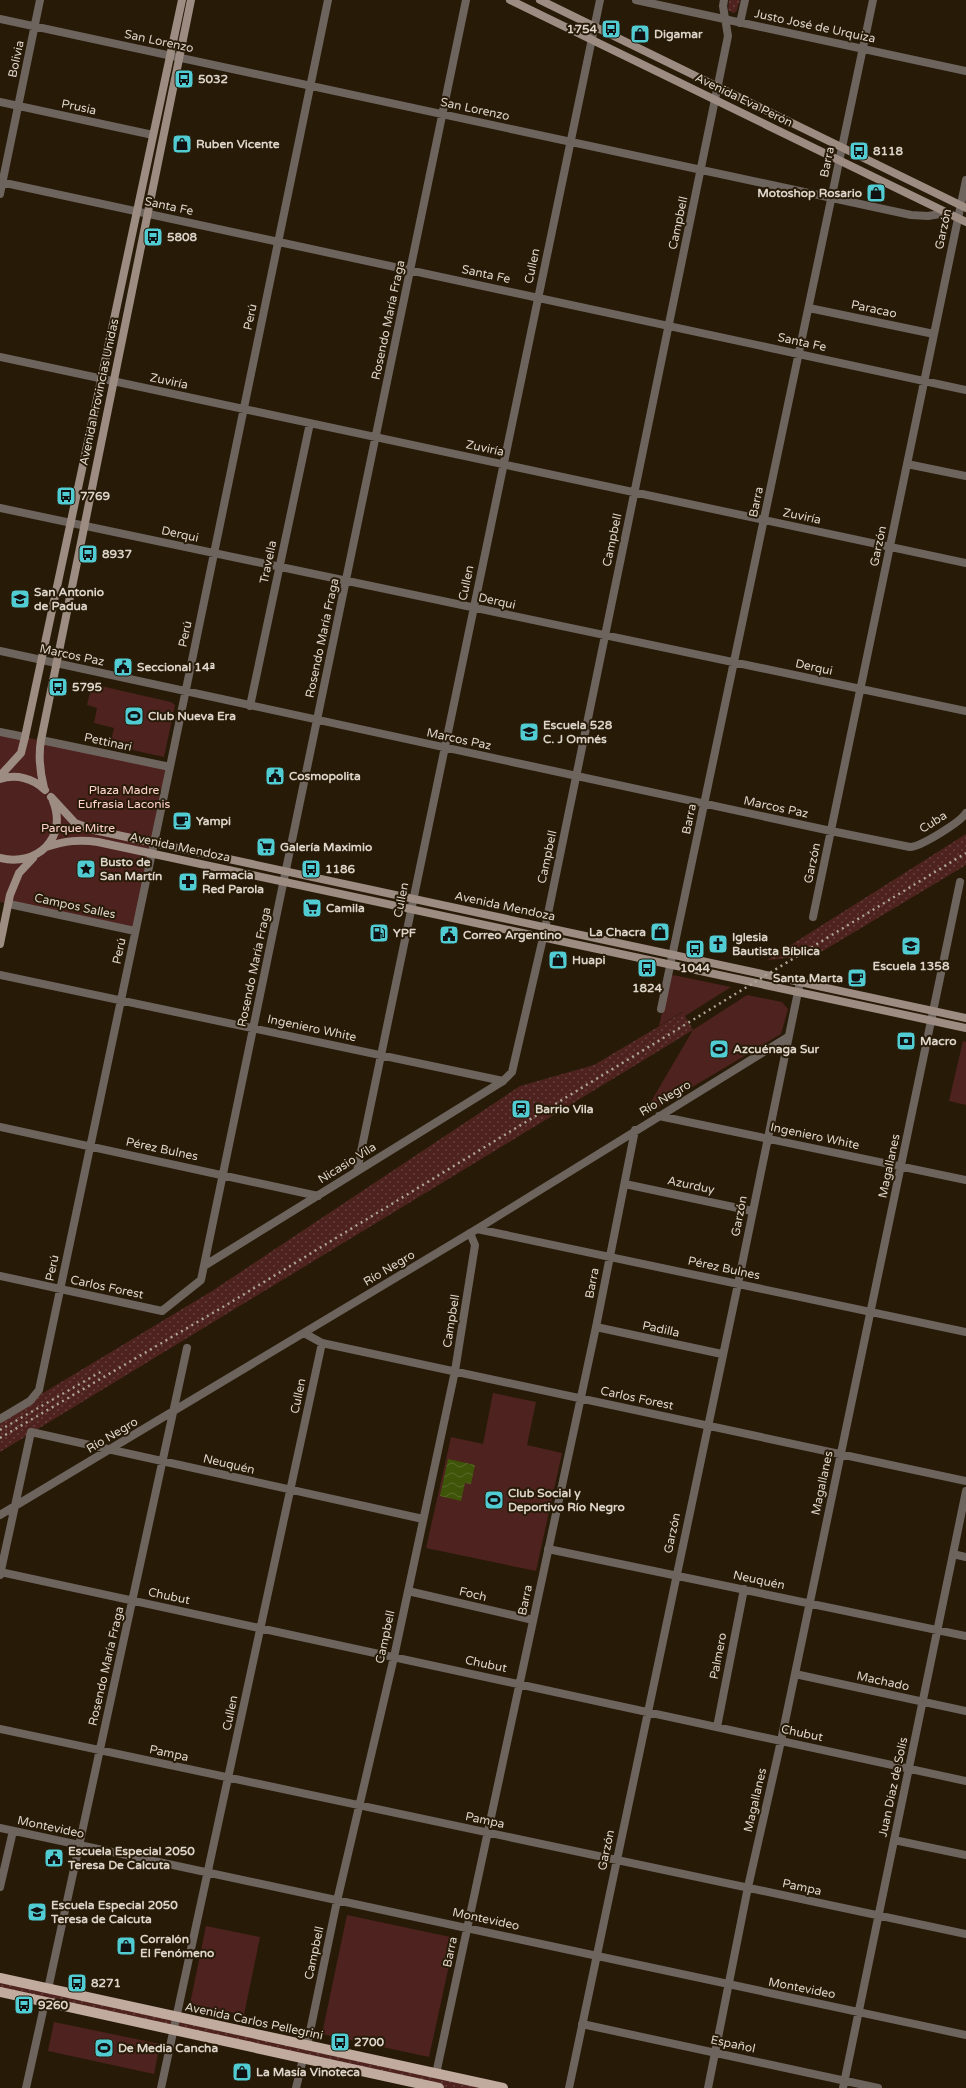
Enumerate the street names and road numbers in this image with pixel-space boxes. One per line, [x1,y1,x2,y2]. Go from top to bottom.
street label: Justo José de Urquiza [753,6,877,46]
street label: San Lorenzo [123,27,195,55]
street label: Bolivia [5,39,27,79]
street label: Avenida Eva Perón [693,70,795,130]
street label: San Lorenzo [439,95,511,123]
street label: Prusia [60,96,98,118]
street label: Barra [817,145,837,179]
street label: Santa Fe [143,194,195,218]
street label: Campbell [666,195,690,251]
street label: Garzón [932,207,954,251]
street label: Cullen [521,247,543,285]
street label: Rosendo María Fraga [368,259,408,381]
street label: Santa Fe [460,262,512,286]
street label: Paracao [850,297,898,321]
street label: Perú [240,303,260,331]
street label: Avenida Provincias Unidas [77,317,121,467]
street label: Santa Fe [776,330,828,354]
street label: Zuviría [149,370,189,392]
street label: Zuviría [465,437,505,459]
street label: Barra [746,485,766,519]
street label: Zuviría [782,505,822,527]
street label: Campbell [600,512,624,568]
street label: Derqui [160,523,200,545]
street label: Garzón [867,524,889,568]
street label: Travella [257,539,279,585]
street label: Cullen [455,564,477,602]
street label: Rosendo María Fraga [302,577,342,699]
street label: Derqui [477,590,517,612]
street label: Perú [175,620,195,648]
street label: Marcos Paz [38,641,106,669]
street label: Derqui [794,656,834,678]
street label: Marcos Paz [425,725,493,753]
street label: Pettinari [83,730,133,754]
street label: Marcos Paz [742,793,810,821]
street label: Barra [679,802,699,836]
street label: Cuba [917,808,949,836]
street label: Campbell [535,829,559,885]
street label: Avenida Mendoza [128,830,232,864]
street label: Garzón [801,841,823,885]
street label: Cullen [391,881,411,919]
street label: Avenida Mendoza [453,889,557,923]
street label: Campos Salles [33,891,117,921]
street label: Rosendo María Fraga [234,906,274,1028]
street label: Perú [109,937,129,965]
street label: Ingeniero White [266,1012,358,1044]
street label: Río Negro [637,1077,693,1119]
street label: Ingeniero White [769,1120,861,1152]
street label: Magallanes [875,1132,903,1199]
street label: Pérez Bulnes [125,1135,200,1164]
street label: Nicasio Vila [315,1140,379,1186]
street label: Azurduy [666,1173,716,1197]
street label: Garzón [728,1195,750,1237]
street label: Río Negro [361,1247,417,1289]
street label: Perú [42,1254,62,1282]
street label: Pérez Bulnes [687,1254,762,1283]
street label: Barra [582,1266,602,1300]
street label: Carlos Forest [69,1272,145,1302]
street label: Campbell [440,1293,462,1349]
street label: Padilla [641,1318,681,1340]
street label: Cullen [287,1377,309,1415]
street label: Carlos Forest [599,1383,675,1413]
street label: Río Negro [84,1414,140,1456]
street label: Magallanes [808,1449,836,1516]
street label: Neuquén [202,1451,256,1477]
street label: Garzón [661,1511,683,1555]
street label: Neuquén [732,1568,786,1592]
street label: Barra [515,1583,535,1617]
street label: Foch [458,1584,488,1604]
street label: Chubut [147,1585,192,1607]
street label: Rosendo María Fraga [85,1605,127,1727]
street label: Campbell [373,1609,397,1665]
street label: Palmero [707,1632,729,1680]
street label: Chubut [464,1653,509,1675]
street label: Machado [855,1669,911,1693]
street label: Cullen [219,1694,241,1732]
street label: Chubut [780,1722,825,1744]
street label: Juan Díaz de Solís [876,1736,910,1838]
street label: Pampa [148,1742,190,1764]
street label: Magallanes [741,1766,769,1833]
street label: Pampa [464,1809,506,1831]
street label: Montevideo [16,1813,86,1841]
street label: Garzón [595,1828,617,1872]
street label: Pampa [781,1876,823,1898]
street label: Montevideo [451,1905,521,1933]
street label: Campbell [302,1925,326,1981]
street label: Barra [440,1935,460,1969]
street label: Montevideo [767,1975,837,2001]
street label: Avenida Carlos Pellegrini [184,1999,324,2043]
street label: Español [709,2032,757,2056]

